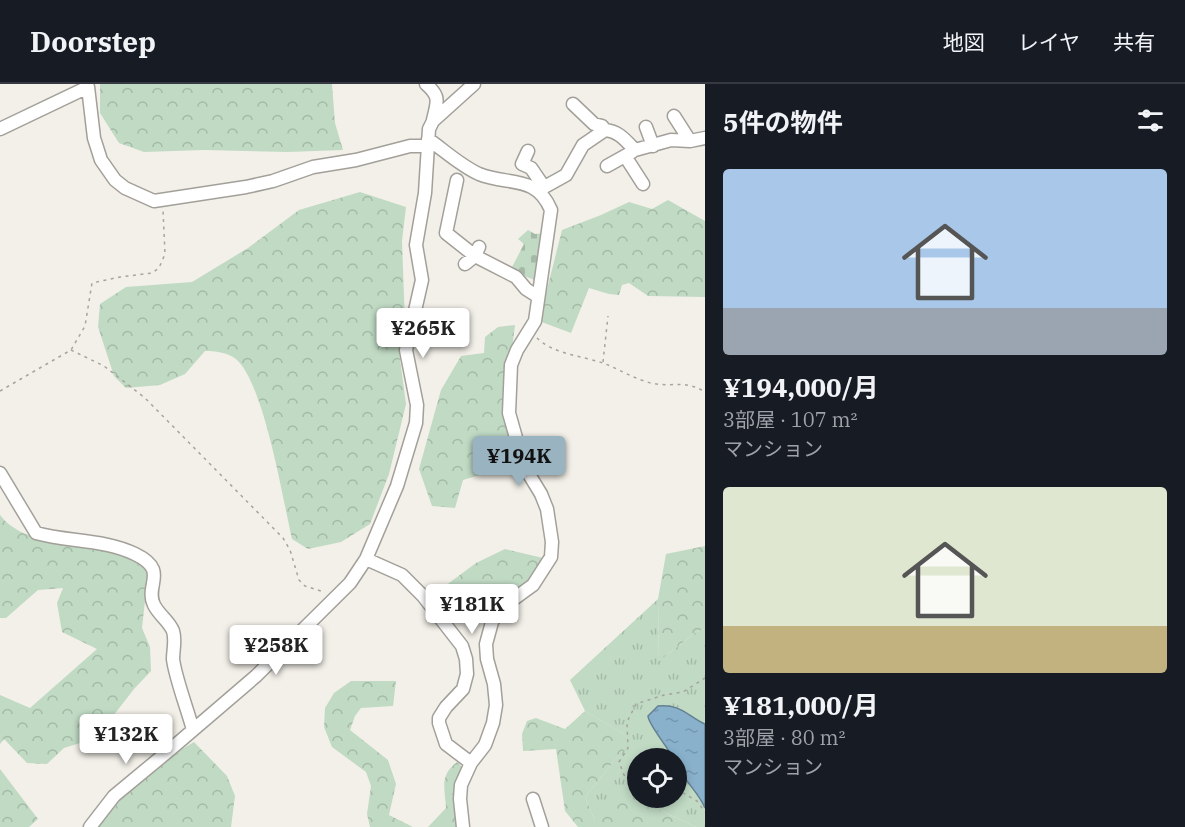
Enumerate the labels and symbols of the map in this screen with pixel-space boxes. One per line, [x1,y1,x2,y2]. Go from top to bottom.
pin: ¥265K [381,308,465,359]
pin: ¥194K [477,436,561,487]
pin: ¥181K [430,584,514,635]
pin: ¥258K [234,625,318,676]
pin: ¥132K [84,714,168,765]

